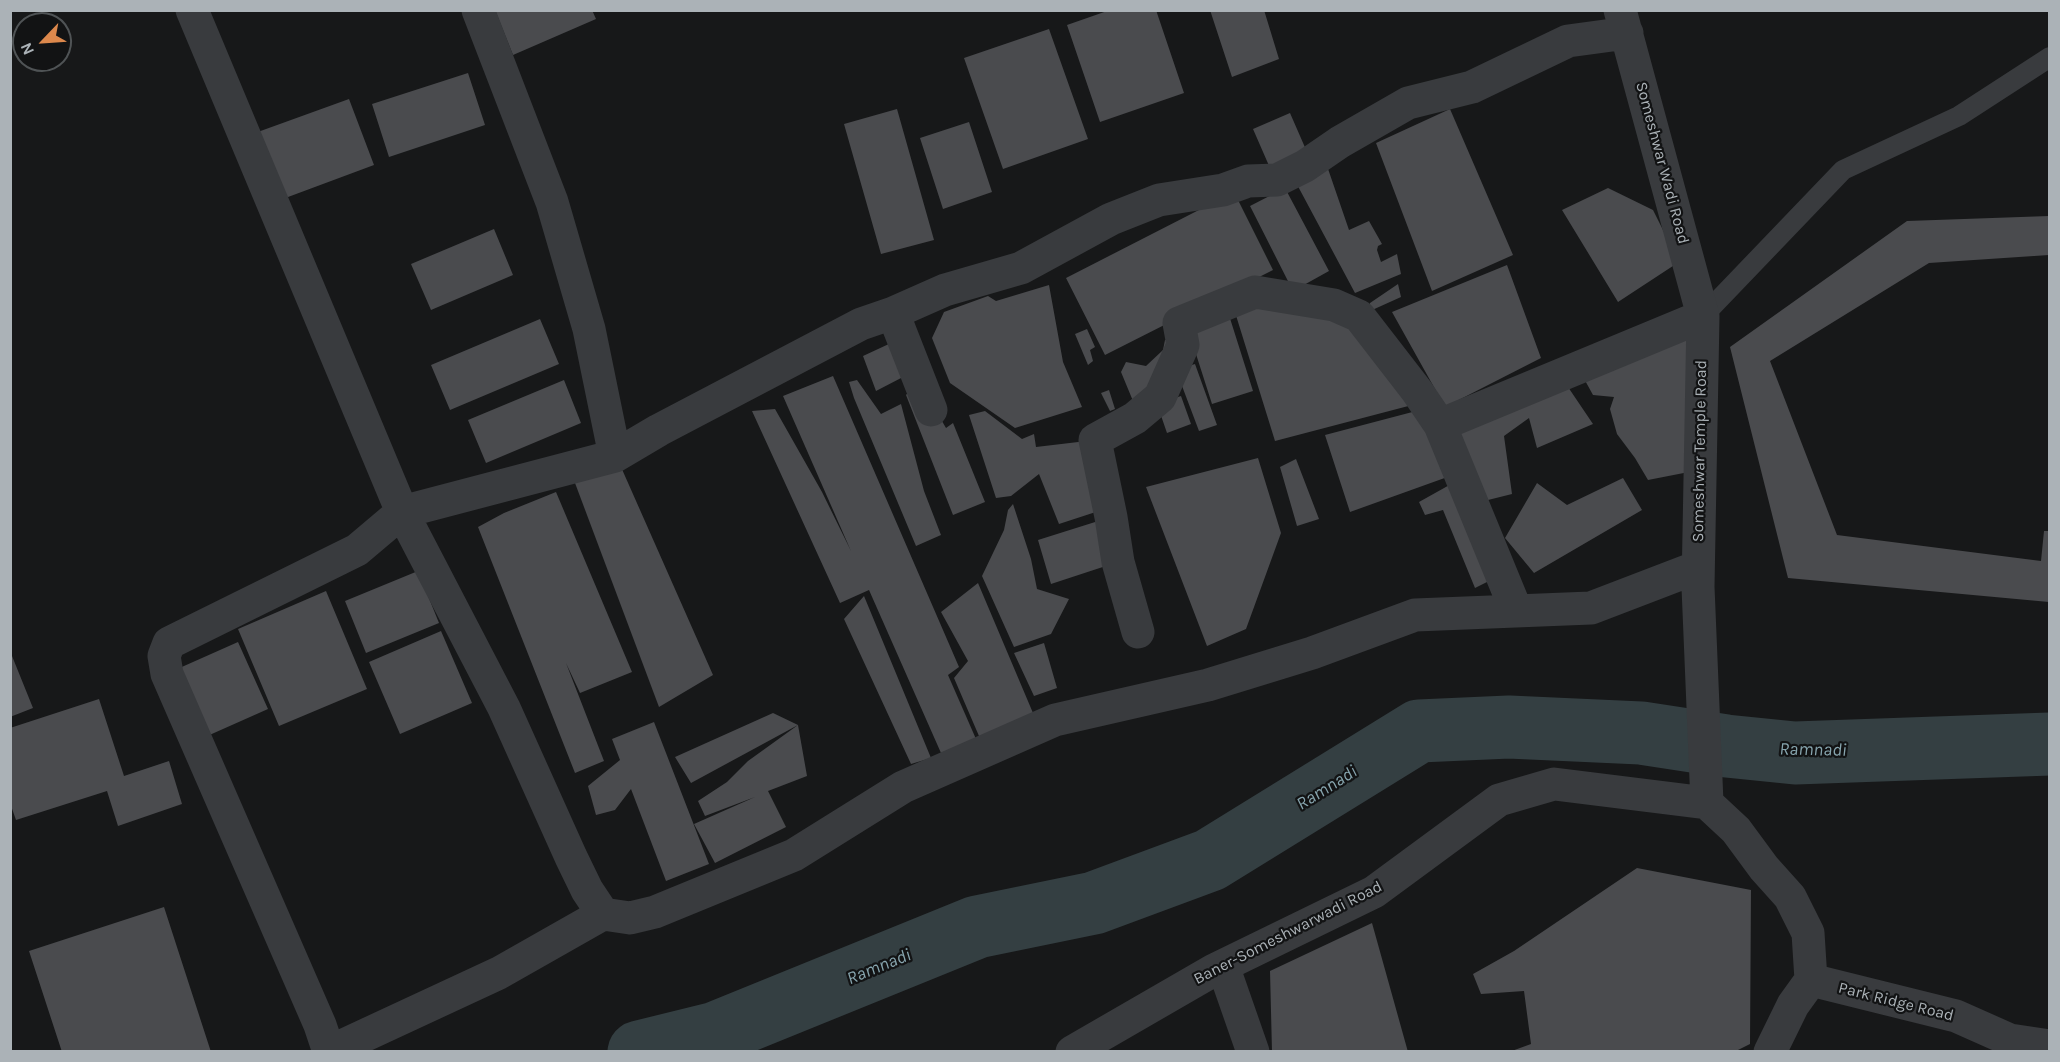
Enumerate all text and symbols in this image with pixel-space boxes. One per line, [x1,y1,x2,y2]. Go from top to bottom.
north arrow [12,12,72,72]
text: N [16,40,38,58]
street label: Someshwar Wadi Road [1631,80,1693,246]
street label: Someshwar Temple Road [1689,360,1711,542]
water label: Ramnadi [1779,739,1847,761]
water label: Ramnadi [1293,761,1361,815]
street label: Baner-Someshwarwadi Road [1190,877,1386,989]
water label: Ramnadi [844,944,914,990]
street label: Park Ridge Road [1836,978,1956,1026]

